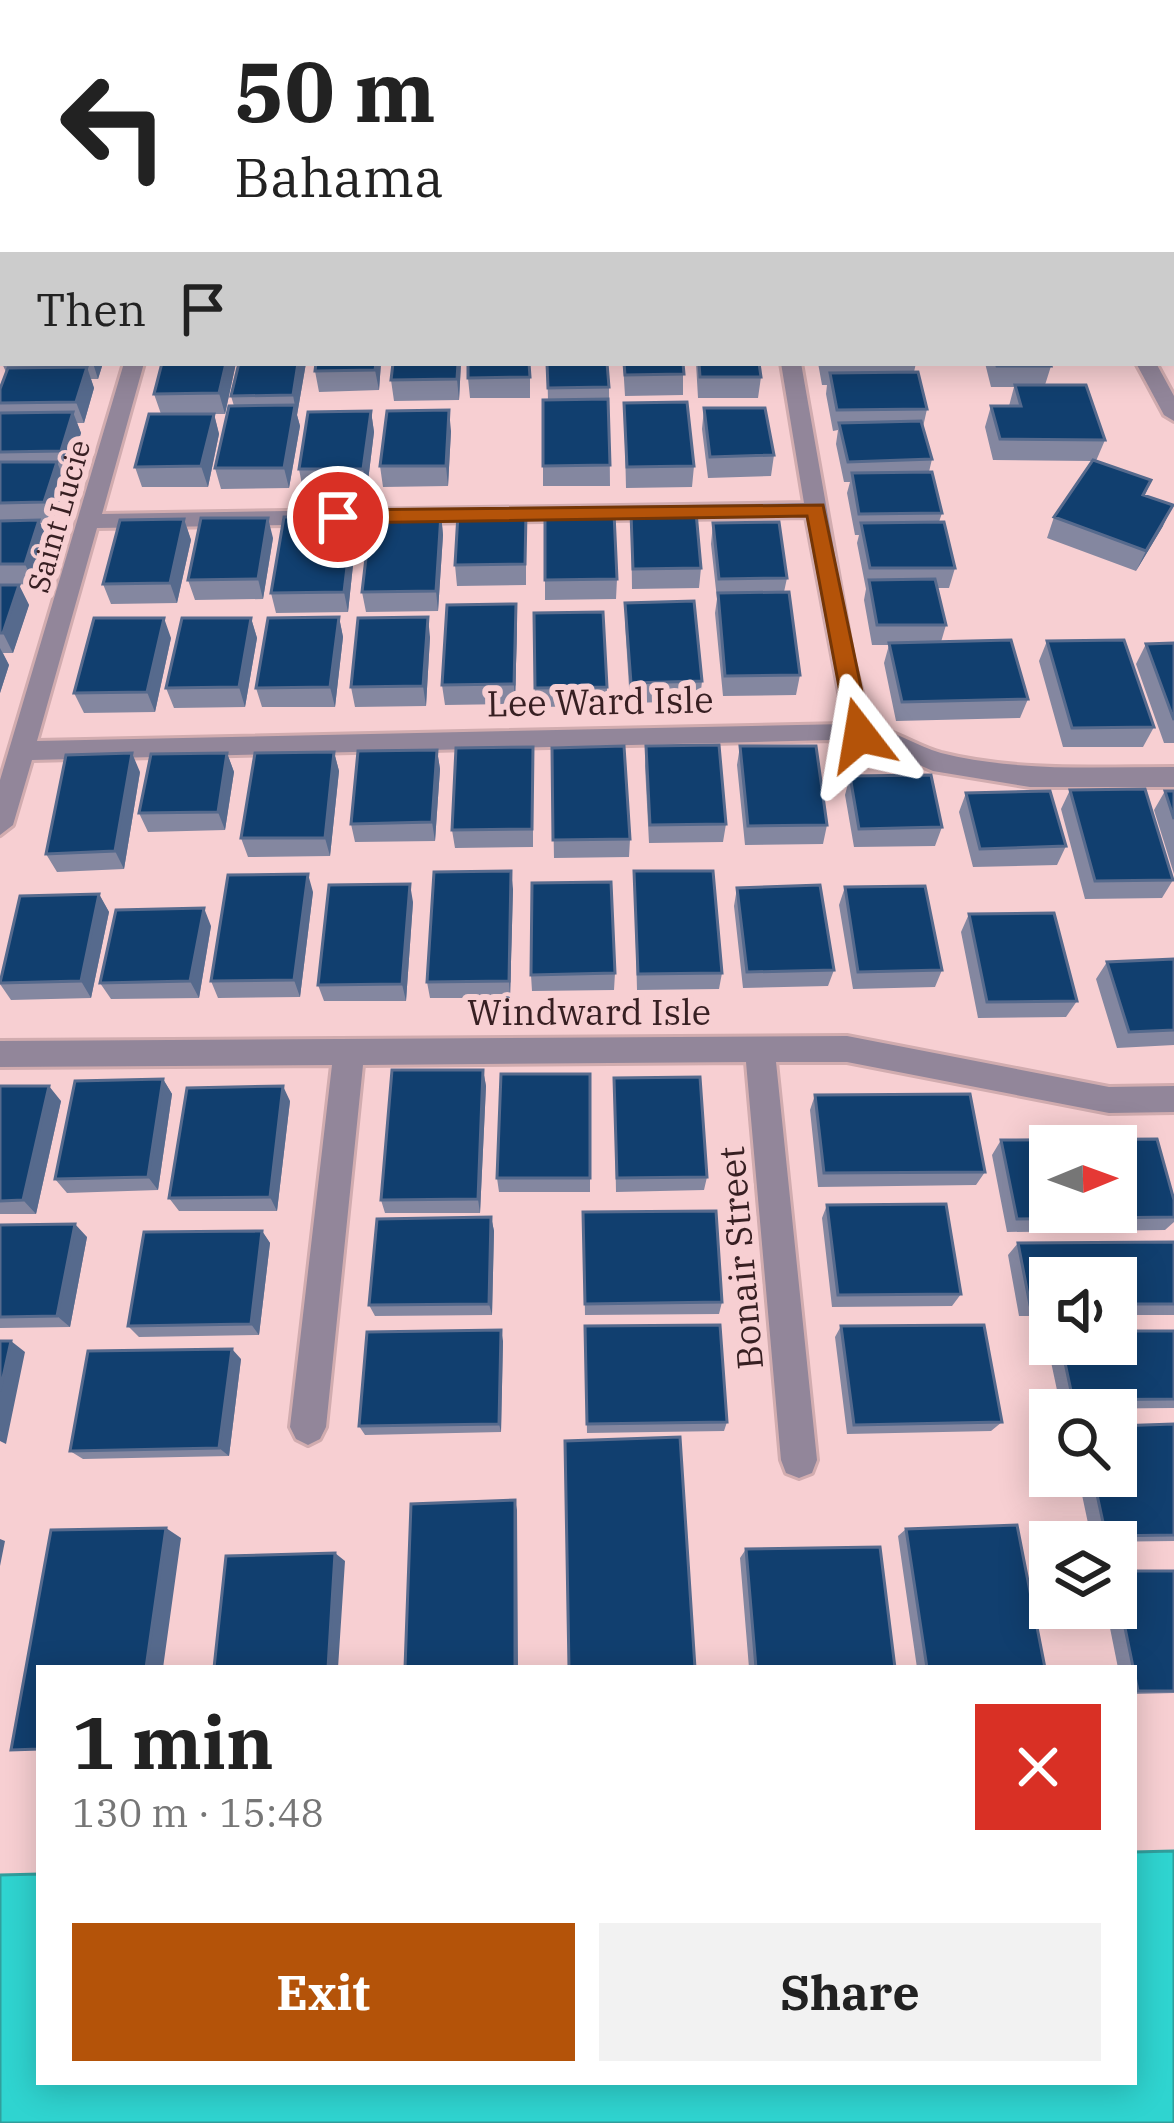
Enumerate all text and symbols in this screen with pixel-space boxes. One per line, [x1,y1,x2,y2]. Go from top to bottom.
text: 50 m [234,36,436,145]
icon: left [36,48,192,204]
text: Bahama [234,142,444,212]
icon: arrive [170,276,236,342]
text: Then [36,280,146,338]
street label: Saint Lucie [18,435,98,597]
pin [287,466,389,568]
icon: arrive [305,484,371,550]
position arrow [797,672,923,798]
street label: Lee Ward Isle [486,676,714,726]
street label: Windward Isle [467,988,711,1035]
north arrow [1029,1125,1137,1233]
map controls [1029,1125,1137,1629]
street label: Bonair Street [707,1144,773,1372]
button: sound [1029,1257,1137,1365]
button: search [1029,1389,1137,1497]
button: layers [1029,1521,1137,1629]
text: 1 min [72,1695,274,1789]
button: close [975,1704,1101,1830]
text: 130 m · 15:48 [72,1787,324,1838]
button: Exit [72,1923,575,2061]
button: Share [599,1923,1101,2061]

